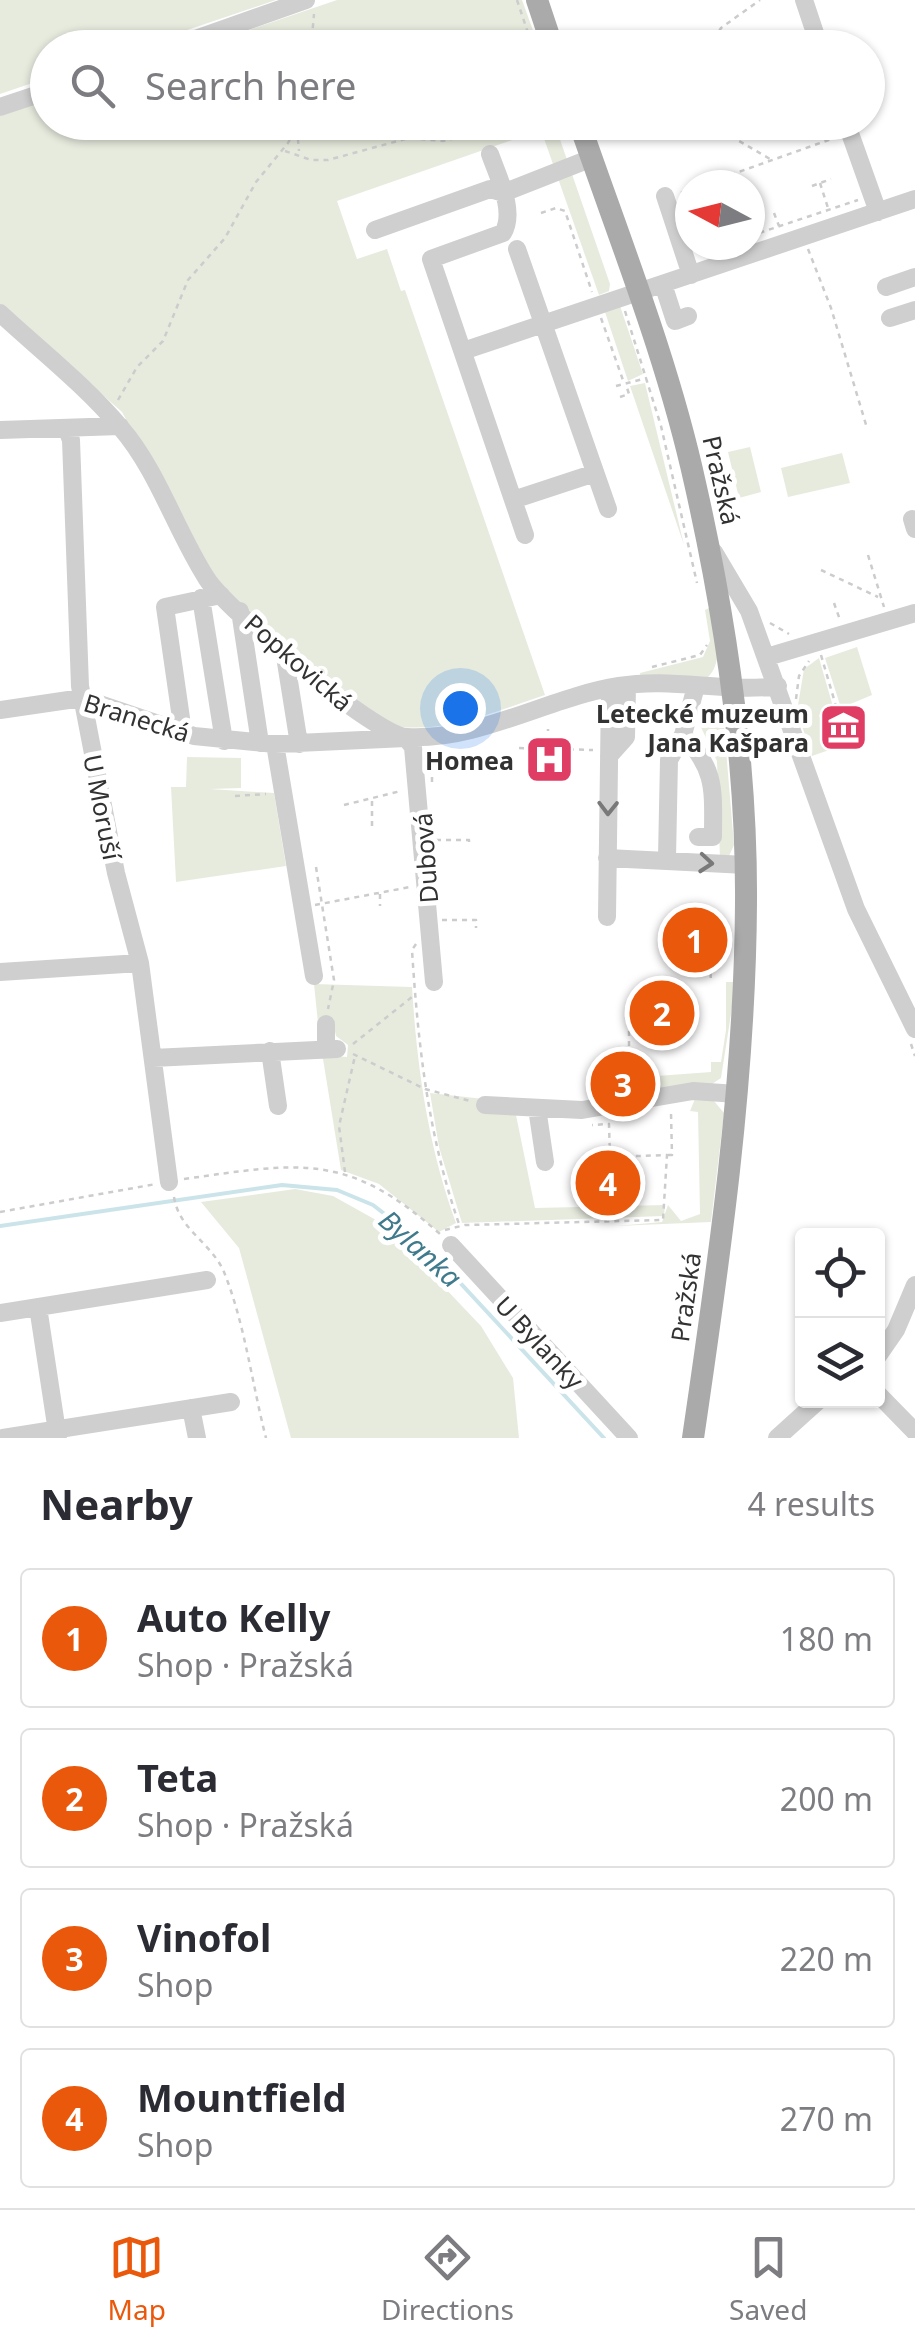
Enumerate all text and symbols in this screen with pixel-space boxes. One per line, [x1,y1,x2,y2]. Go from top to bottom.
search box [30,30,885,140]
icon: search [65,58,120,113]
text: Search here [145,59,356,111]
north arrow [675,170,765,260]
street label: Pražská [695,432,749,528]
street label: Popkovická [238,606,360,718]
your location [435,683,486,734]
street label: Branecká [80,685,194,749]
place label: Letecké muzeum Jana Kašpara [596,696,809,759]
museum icon: Letecké muzeum Jana Kašpara [818,701,870,753]
hospital icon: Homea [523,734,575,786]
place label: Homea [425,743,514,777]
street label: U Moruší [76,751,130,863]
one-way arrow [597,800,618,816]
street label: Dubová [405,812,445,904]
one-way arrow [699,852,715,874]
pin: 1 [662,902,728,978]
pin: 2 [630,976,694,1050]
pin: 3 [590,1046,656,1122]
pin: 4 [576,1146,640,1220]
water label: Bylanka [372,1201,471,1295]
map controls [795,1228,885,1408]
button: locate [795,1228,885,1318]
street label: Pražská [662,1250,708,1344]
street label: U Bylanky [488,1288,592,1396]
button: layers [795,1318,885,1408]
text: Nearby [40,1475,193,1532]
text: 4 results [748,1482,875,1525]
text: Auto Kelly [137,1591,330,1643]
text: 1 [65,1617,84,1660]
text: 180 m [780,1617,873,1660]
text: Shop · Pražská [137,1643,354,1686]
text: Teta [137,1751,218,1803]
text: 2 [65,1777,84,1820]
text: 200 m [780,1777,873,1820]
text: Shop · Pražská [137,1803,354,1846]
text: Vinofol [137,1911,271,1963]
text: 3 [65,1937,84,1980]
text: 220 m [780,1937,873,1980]
text: Shop [137,1963,213,2006]
text: Mountfield [137,2071,347,2123]
text: 4 [65,2097,84,2140]
text: 270 m [780,2097,873,2140]
text: Shop [137,2123,213,2166]
tab: Map [108,2230,166,2328]
tab: Directions [381,2230,514,2328]
tab: Saved [729,2230,807,2328]

